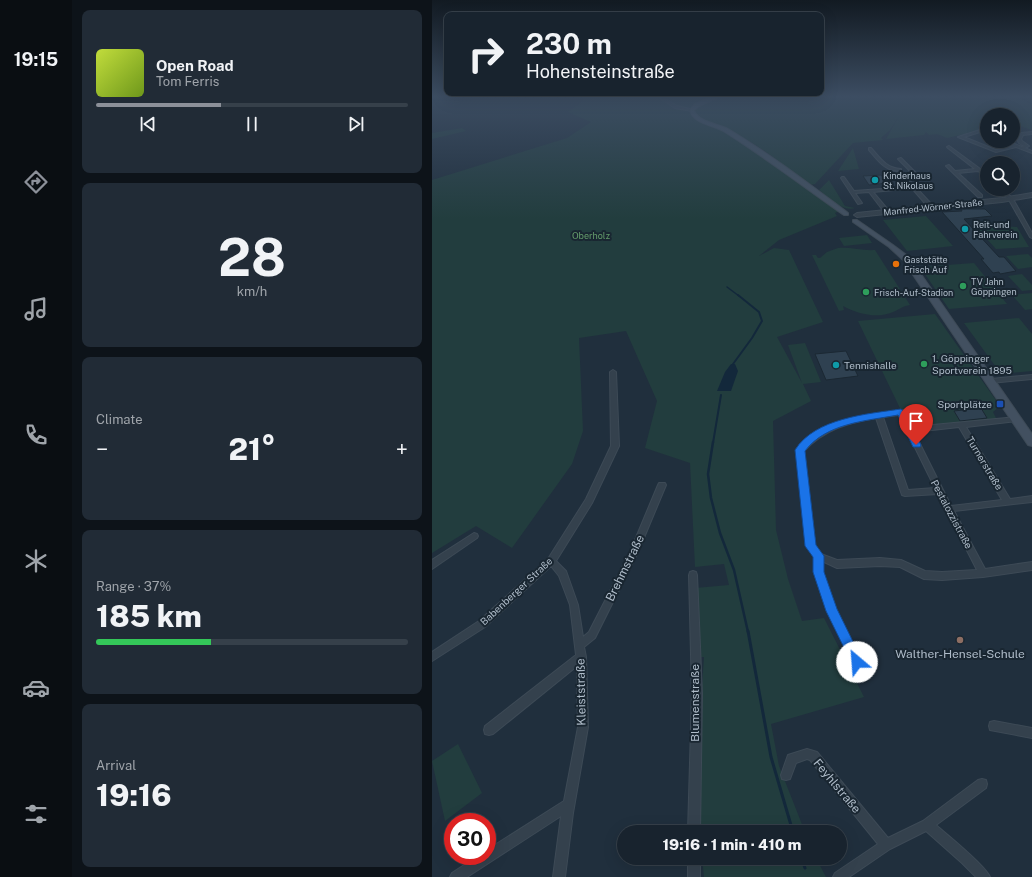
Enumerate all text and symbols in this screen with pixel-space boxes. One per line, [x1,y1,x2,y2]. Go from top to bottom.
text: 230 m [526,27,612,60]
icon: right [460,28,512,80]
text: 19:15 [14,49,58,70]
text: Open Road [156,57,234,74]
text: Hohensteinstraße [526,61,675,82]
text: Tom Ferris [156,74,219,89]
map controls [980,108,1020,196]
button: sound [980,108,1020,148]
icon: previous [137,113,159,135]
icon: pause [241,113,263,135]
icon: next [345,113,367,135]
button: search [980,156,1020,196]
icon: directions [22,168,50,196]
place label: Kinderhaus St. Nikolaus [883,170,933,191]
marker: Kinderhaus St. Nikolaus [870,175,880,185]
street label: Manfred-Wörner-Straße [883,196,983,218]
place label: Reit- und Fahrverein [973,219,1018,240]
marker: Reit- und Fahrverein [960,224,970,234]
text: 28 [218,227,286,288]
park label: Oberholz [572,230,610,241]
place label: Gaststätte Frisch Auf [904,254,948,275]
marker: Gaststätte Frisch Auf [891,259,901,269]
place label: TV Jahn Göppingen [971,276,1017,297]
marker: TV Jahn Göppingen [958,281,968,291]
text: km/h [237,284,267,299]
marker: Frisch-Auf-Stadion [861,287,871,297]
place label: Frisch-Auf-Stadion [874,287,953,298]
icon: music [22,295,50,323]
place label: 1. Göppinger Sportverein 1895 [932,352,1012,376]
place label: Tennishalle [844,359,897,371]
marker: 1. Göppinger Sportverein 1895 [919,359,929,369]
marker: Tennishalle [831,360,841,370]
place label: Sportplätze [937,398,992,410]
marker: Sportplätze [995,399,1005,409]
pin [899,404,933,445]
icon: arrive [905,410,927,432]
text: Climate [96,412,143,427]
icon: phone [22,421,50,449]
text: 21° [228,431,276,467]
street label: Turnerstraße [964,434,1006,492]
text: − [96,436,108,462]
text: + [396,436,408,462]
street label: Pestalozzistraße [929,477,975,551]
street label: Brehmstraße [603,532,647,604]
icon: climate [22,547,50,575]
street label: Babenberger Straße [477,554,555,628]
text: Range · 37% [96,579,171,594]
text: 185 km [96,598,202,634]
marker: Walther-Hensel-Schule [955,635,965,645]
position arrow [836,641,878,683]
place label: Walther-Hensel-Schule [895,647,1025,661]
street label: Kleiststraße [573,658,589,726]
street label: Blumenstraße [688,664,702,742]
icon: car [22,674,50,702]
street label: Feyhlstraße [810,756,864,816]
text: Arrival [96,758,136,773]
text: 19:16 [96,777,172,813]
icon: filters [22,800,50,828]
speed limit sign: 30 [444,813,496,865]
text: 19:16 · 1 min · 410 m [662,836,802,853]

